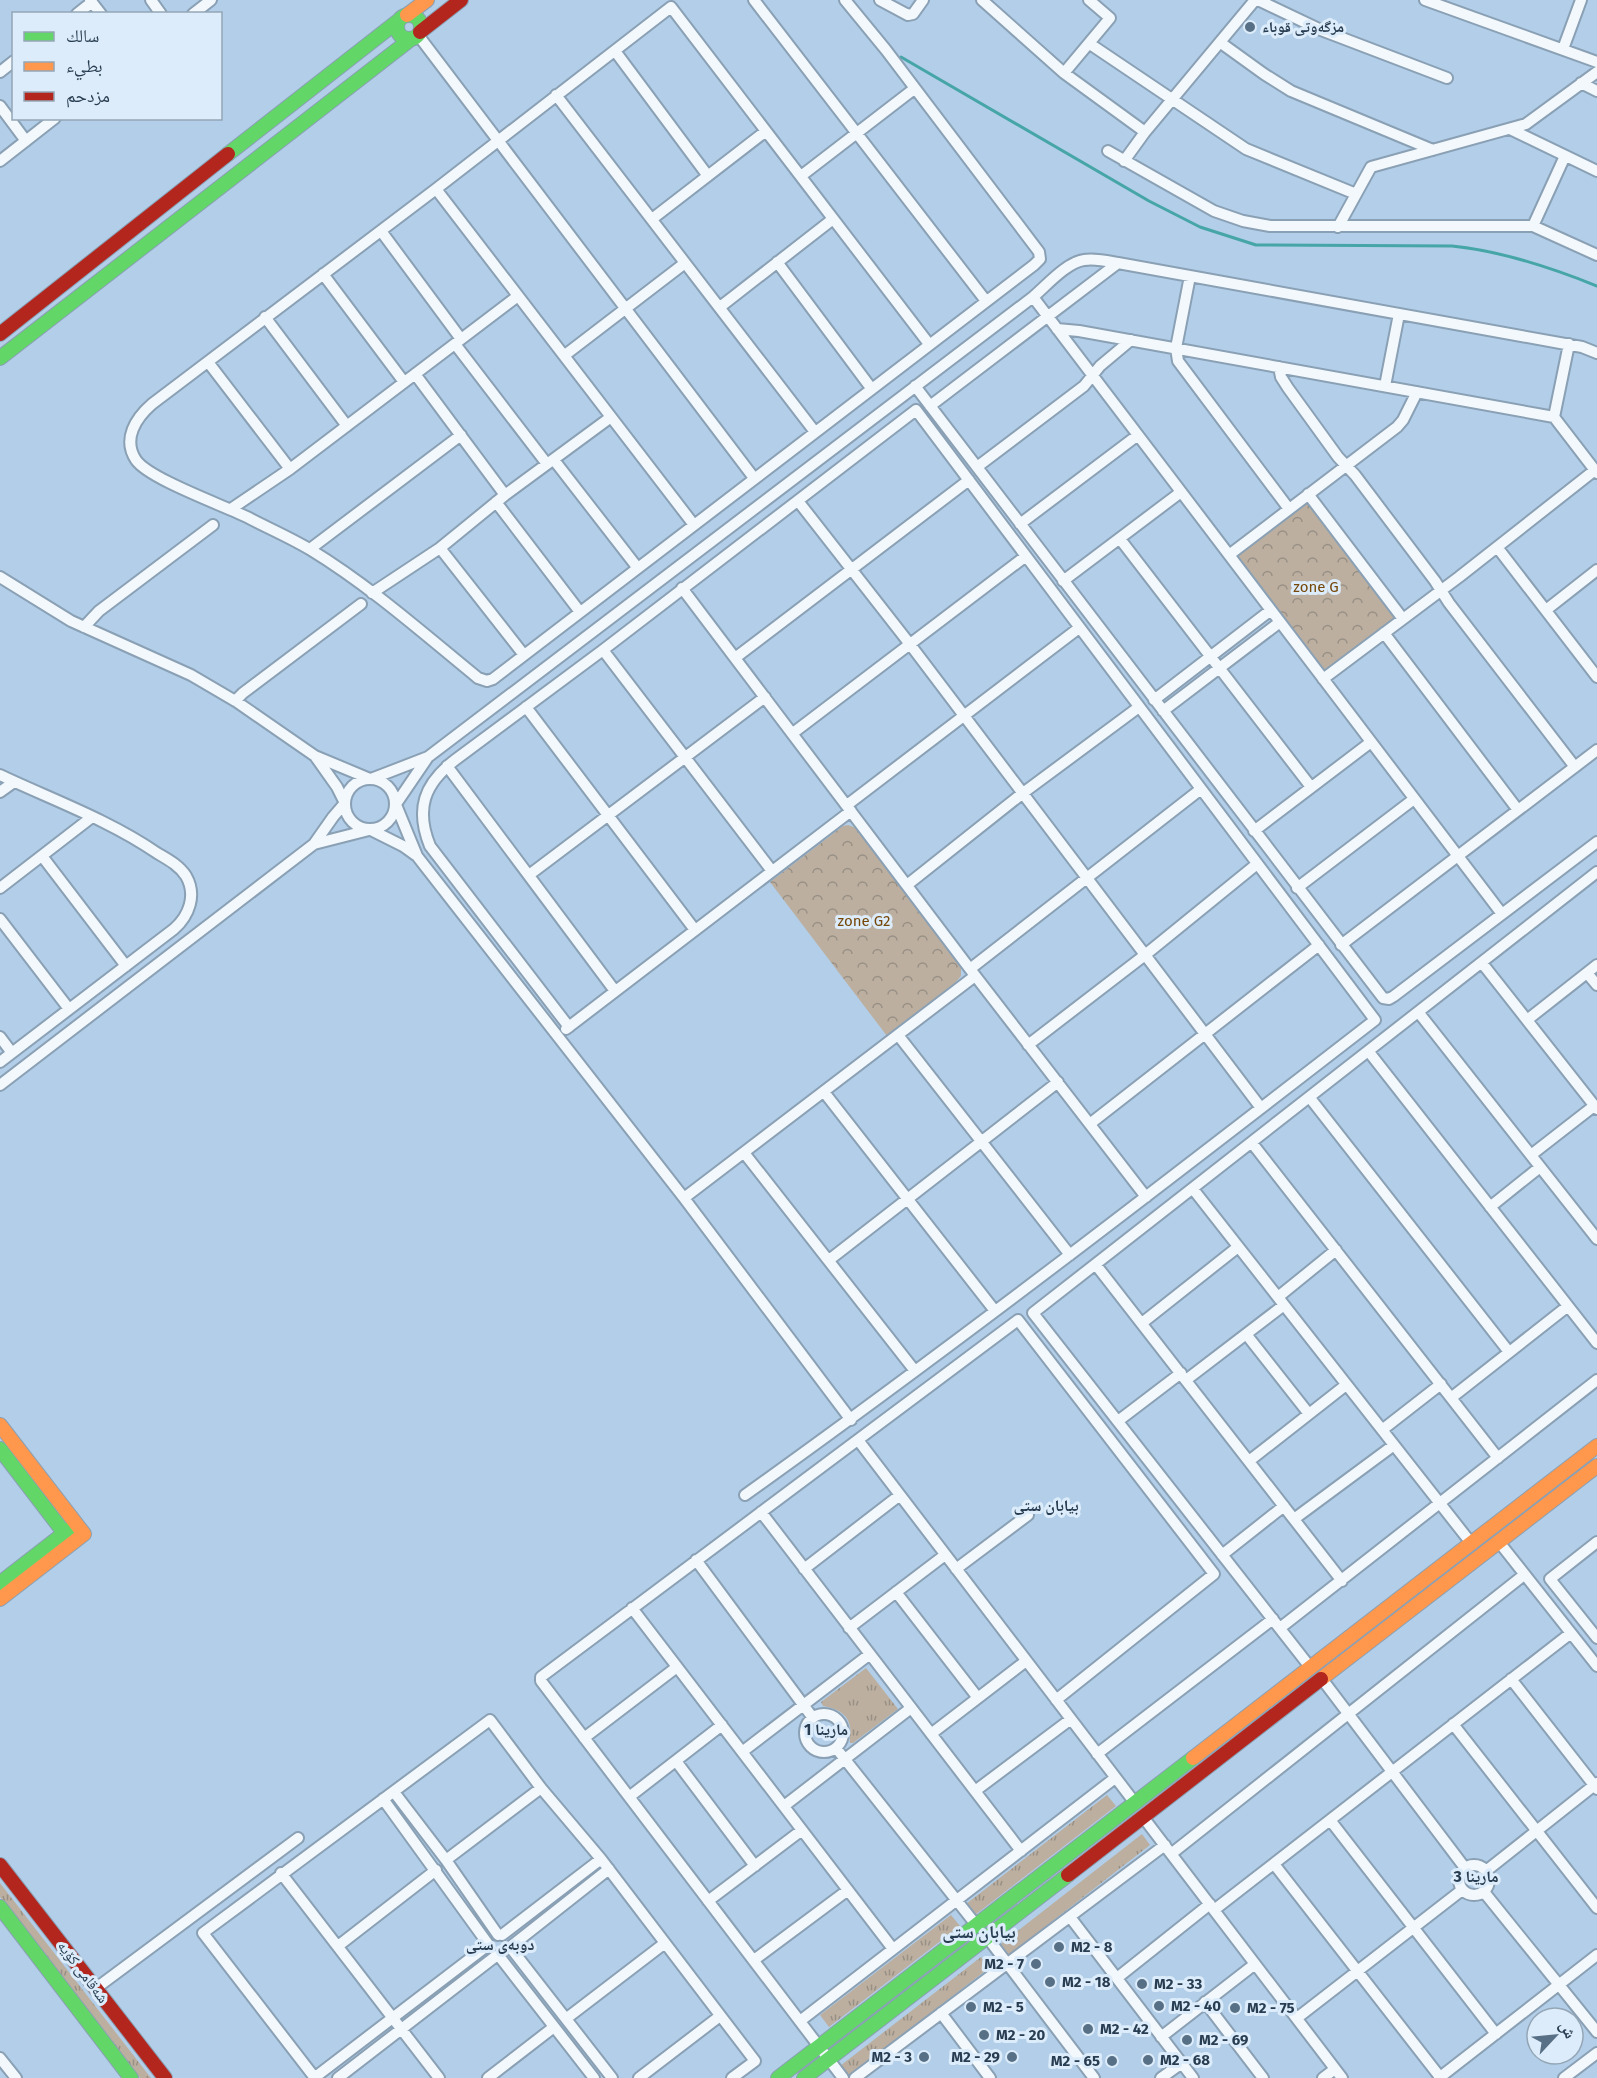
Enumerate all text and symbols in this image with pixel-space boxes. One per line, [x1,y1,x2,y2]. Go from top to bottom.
legend [12,12,222,120]
place label: مزگەوتی قوباء [1262,18,1344,36]
marker: مزگەوتی قوباء [1243,20,1257,34]
text: سالك [66,25,99,47]
text: بطيء [66,55,103,81]
text: مزدحم [66,85,110,108]
park label: zone G [1293,578,1339,596]
park label: zone G2 [838,912,890,930]
district label: بیابان ستی [1013,1496,1079,1515]
district label: مارینا 1 [804,1720,848,1739]
district label: مارینا 3 [1452,1867,1499,1886]
district label: بیابان ستی [942,1921,1016,1943]
district label: دوبه‌ی ستی [466,1935,534,1954]
street label: شەقامی کۆیە [53,1937,112,2007]
place label: M2 - 8 [1071,1938,1113,1956]
marker: M2 - 8 [1052,1940,1066,1954]
place label: M2 - 7 [984,1955,1024,1973]
marker: M2 - 7 [1029,1957,1043,1971]
place label: M2 - 18 [1062,1973,1111,1991]
marker: M2 - 18 [1043,1975,1057,1989]
place label: M2 - 33 [1154,1975,1203,1993]
marker: M2 - 33 [1135,1977,1149,1991]
place label: M2 - 40 [1171,1997,1221,2015]
place label: M2 - 5 [983,1998,1024,2016]
marker: M2 - 40 [1152,1999,1166,2013]
place label: M2 - 75 [1247,1999,1295,2017]
marker: M2 - 5 [964,2000,978,2014]
marker: M2 - 75 [1228,2001,1242,2015]
north arrow [1525,2006,1585,2066]
text: ش [1556,2018,1580,2041]
place label: M2 - 42 [1100,2020,1149,2038]
marker: M2 - 42 [1081,2022,1095,2036]
place label: M2 - 20 [996,2026,1046,2044]
marker: M2 - 20 [977,2028,991,2042]
place label: M2 - 69 [1199,2031,1248,2049]
marker: M2 - 69 [1180,2033,1194,2047]
place label: M2 - 3 [871,2048,912,2066]
place label: M2 - 29 [951,2048,1000,2066]
marker: M2 - 3 [917,2050,931,2064]
marker: M2 - 29 [1005,2050,1019,2064]
place label: M2 - 68 [1160,2051,1210,2069]
place label: M2 - 65 [1051,2052,1100,2070]
marker: M2 - 68 [1141,2053,1155,2067]
marker: M2 - 65 [1105,2054,1119,2068]

